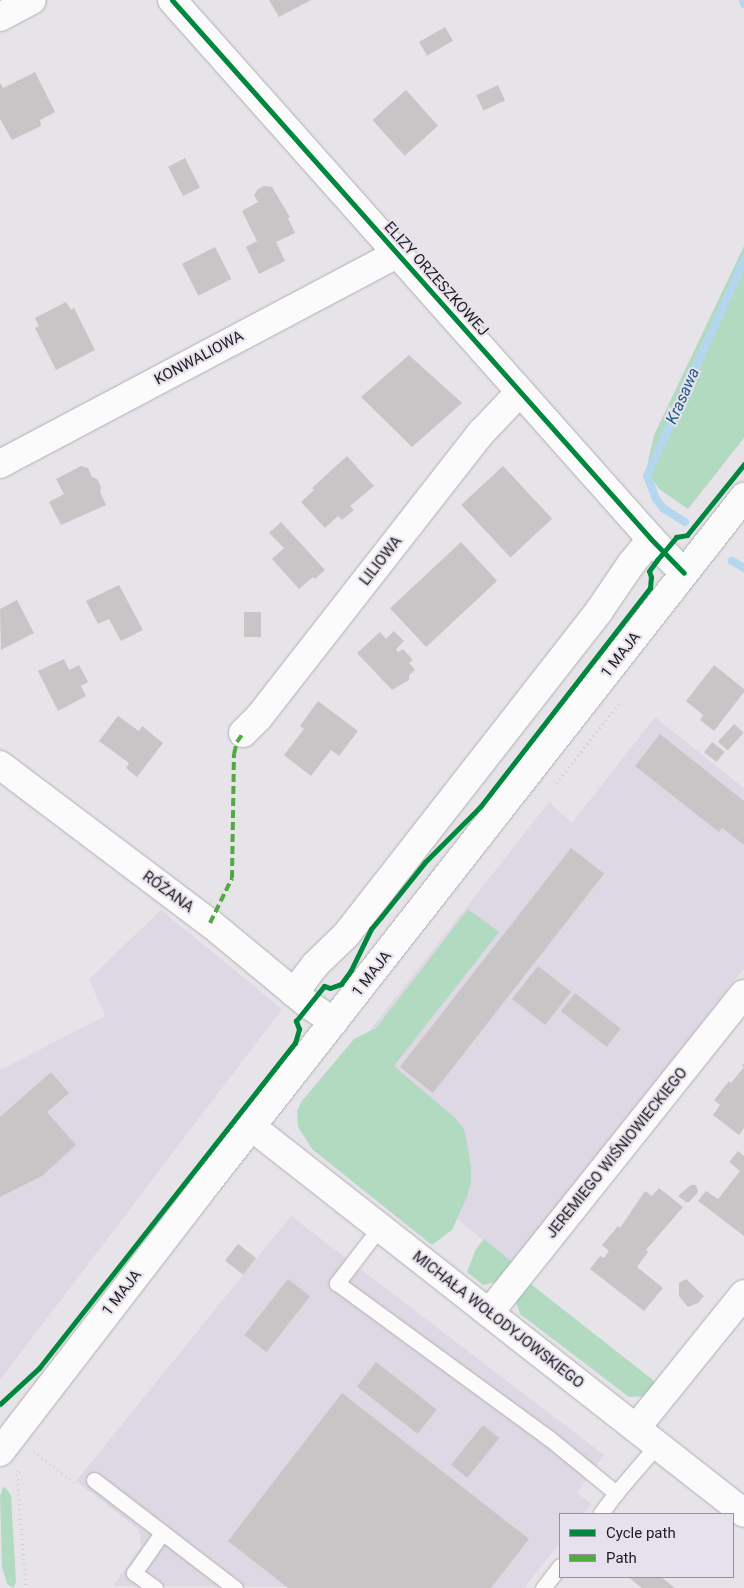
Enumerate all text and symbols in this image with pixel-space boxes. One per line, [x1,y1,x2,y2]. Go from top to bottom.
street label: ELIZY ORZESZKOWEJ [380,218,492,340]
street label: KONWALIOWA [151,327,247,389]
water label: Krasawa [662,365,704,427]
street label: LILIOWA [356,533,406,589]
street label: 1 MAJA [598,629,644,681]
street label: RÓŻANA [139,867,197,917]
street label: 1 MAJA [349,948,395,1000]
street label: JEREMIEGO WIŚNIOWIECKIEGO [543,1064,691,1242]
street label: MICHAŁA WOŁODYJOWSKIEGO [409,1248,587,1392]
street label: 1 MAJA [99,1267,145,1319]
legend [559,1513,734,1578]
text: Cycle path [606,1524,676,1542]
text: Path [606,1549,637,1567]

